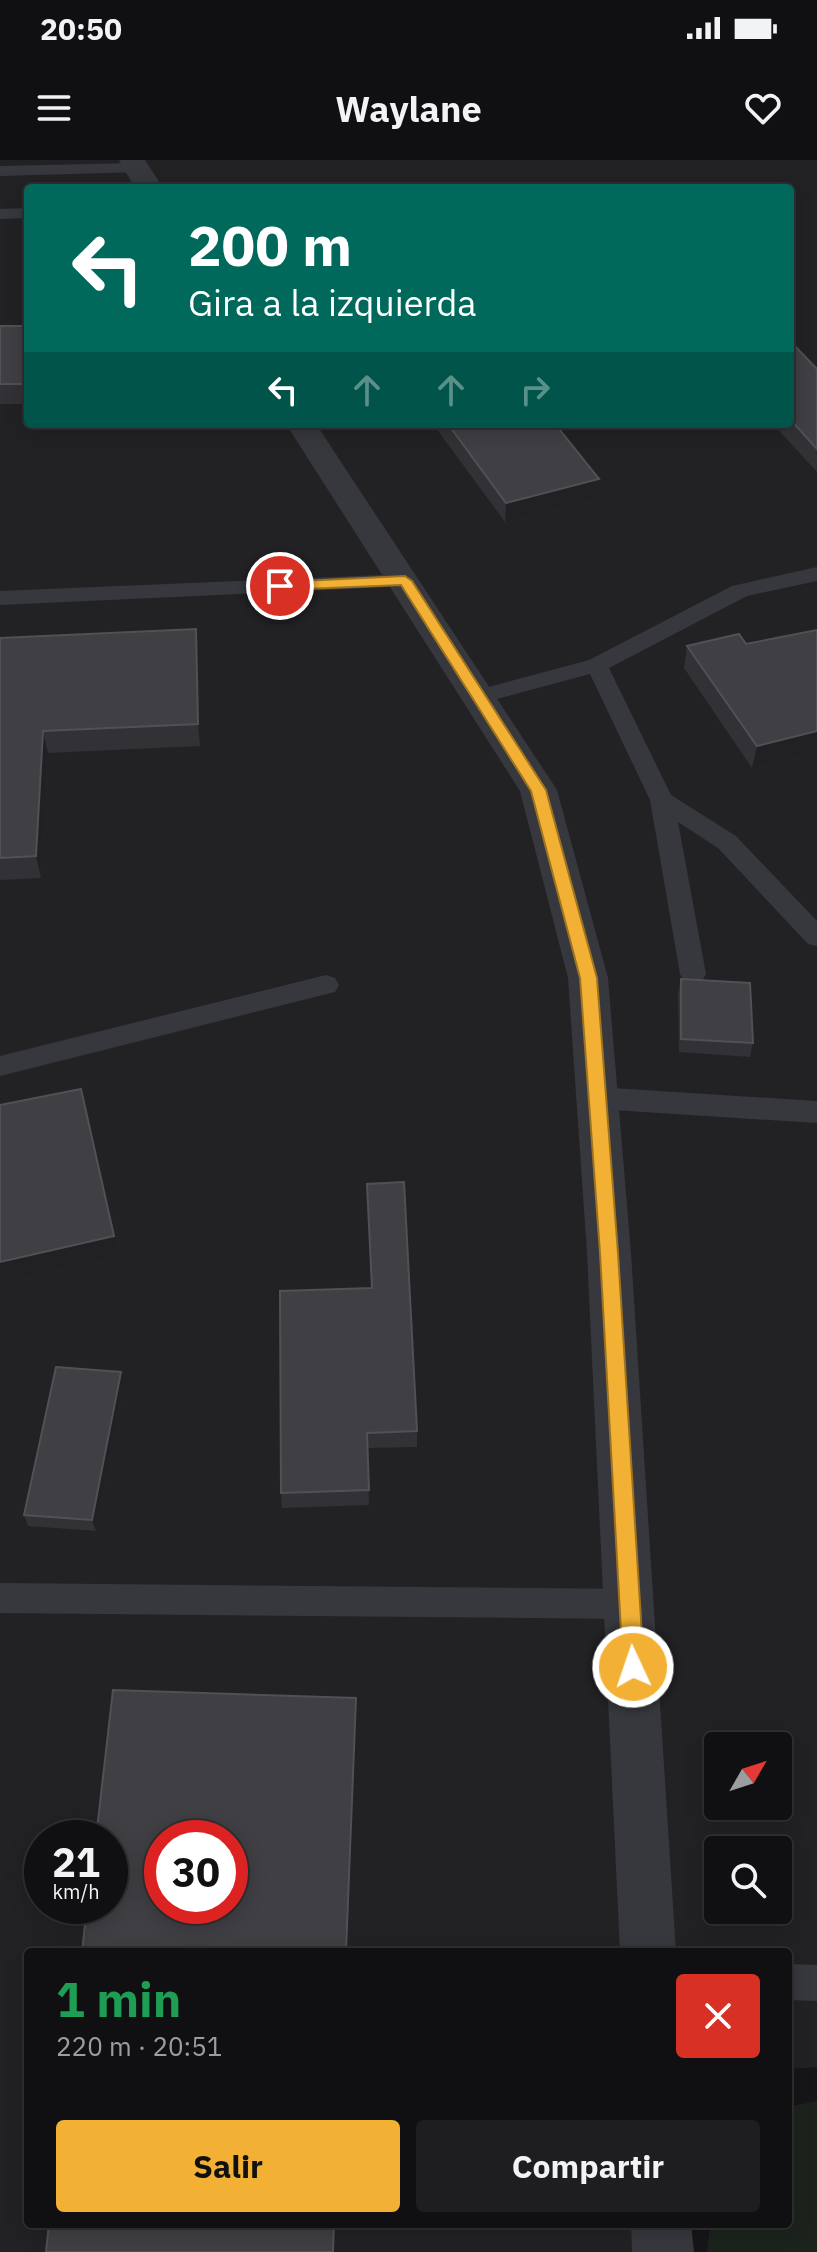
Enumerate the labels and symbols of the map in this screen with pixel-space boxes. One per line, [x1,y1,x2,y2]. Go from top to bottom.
pin [246,552,314,620]
position arrow [591,1625,675,1709]
north arrow [704,1732,792,1820]
speed limit sign: 30 [144,1820,248,1924]

